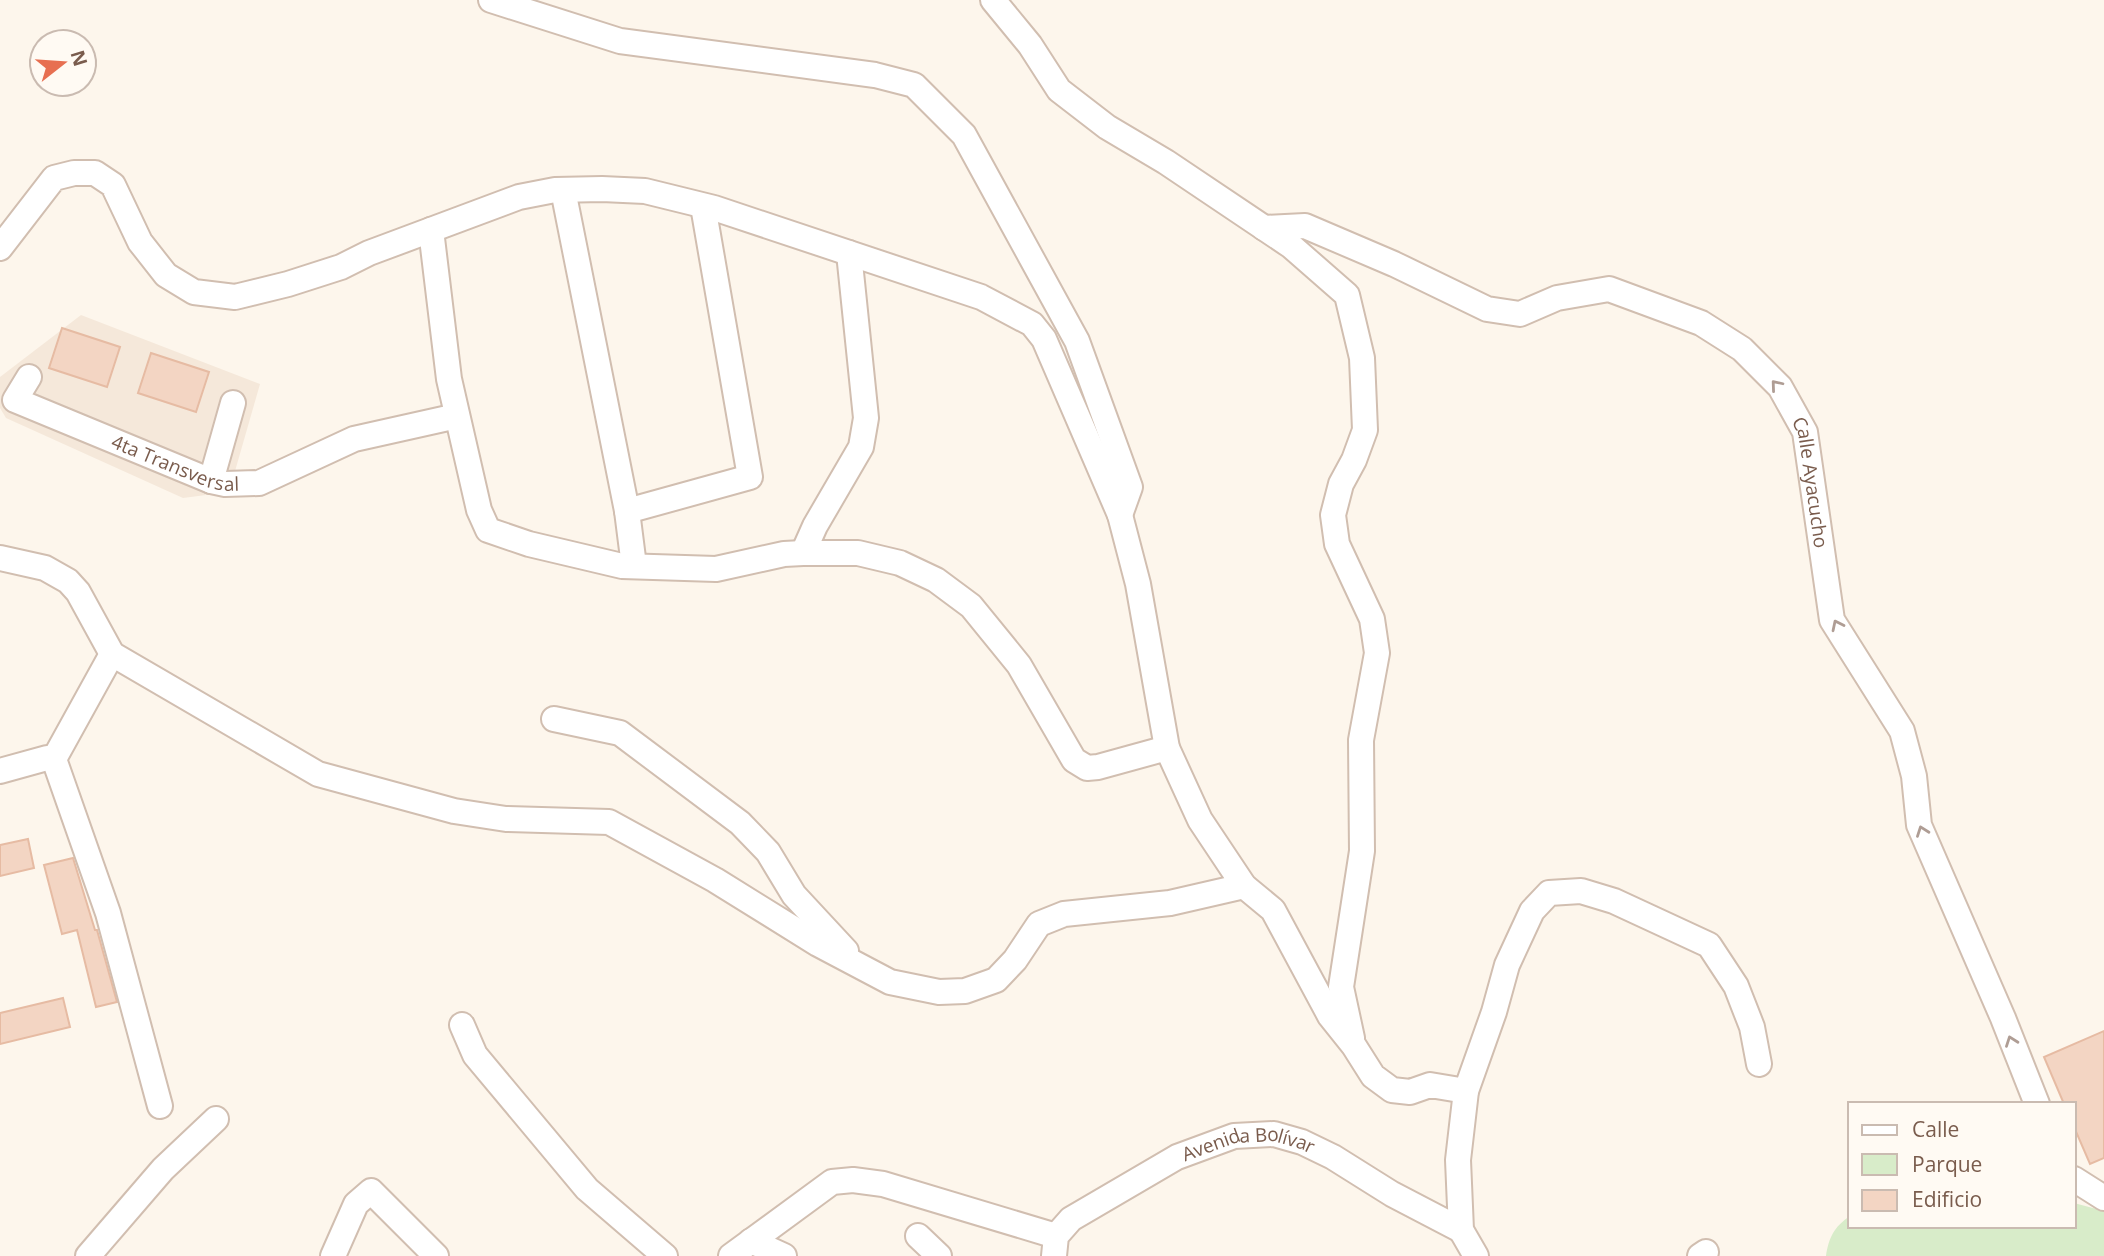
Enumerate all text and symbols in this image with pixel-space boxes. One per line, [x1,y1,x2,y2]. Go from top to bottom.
north arrow [28,28,98,98]
text: N [65,47,94,69]
one-way arrow [1772,380,1784,393]
street label: Calle Ayacucho [1786,412,1834,550]
street label: 4ta Transversal [108,428,240,497]
one-way arrow [1831,620,1845,632]
one-way arrow [1916,826,1930,838]
one-way arrow [2005,1035,2019,1047]
legend [1848,1102,2076,1228]
text: Calle [1912,1115,1959,1143]
street label: Avenida Bolívar [1178,1121,1320,1167]
text: Parque [1912,1150,1982,1178]
text: Edificio [1912,1185,1982,1213]

